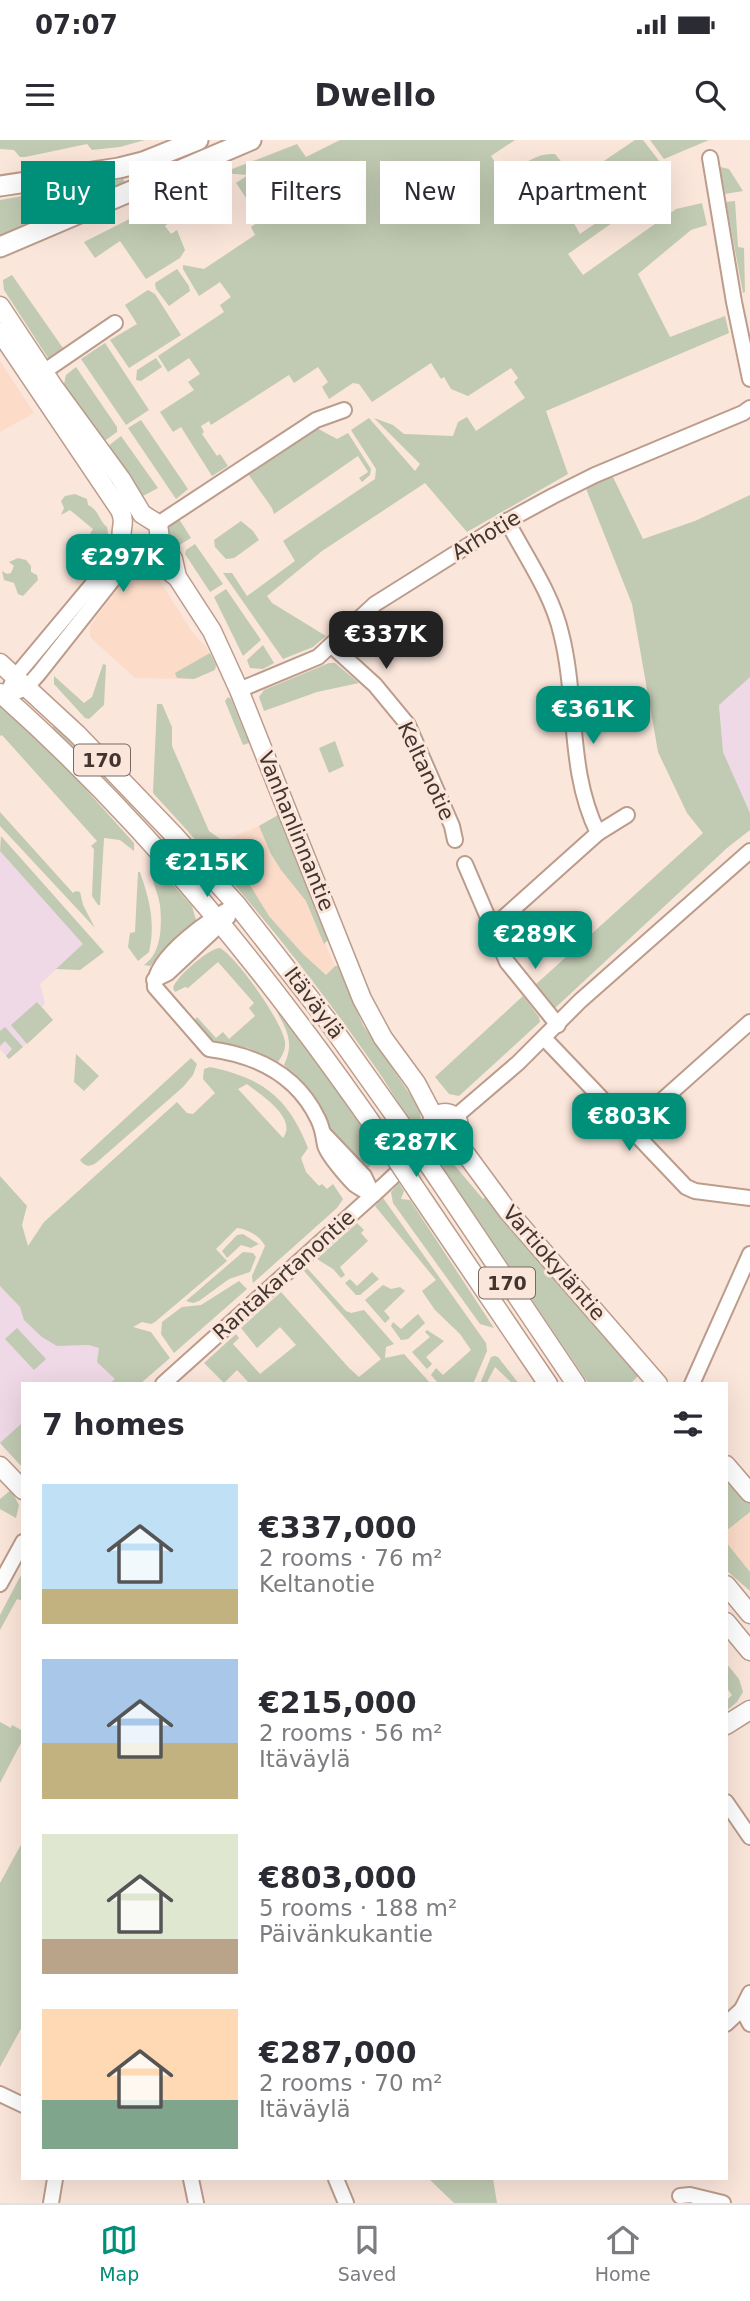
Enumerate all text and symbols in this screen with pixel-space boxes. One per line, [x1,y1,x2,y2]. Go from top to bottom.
text: 07:07 [35,10,118,40]
icon: menu [21,76,59,114]
text: Dwello [314,76,436,114]
icon: search [691,76,729,114]
chip: Buy [21,161,115,224]
chip: Rent [129,161,232,224]
chip: Filters [246,161,366,224]
chip: New [380,161,480,224]
chip: Apartment [494,161,671,224]
street label: Arhotie [447,505,525,565]
pin: €297K [74,534,172,594]
text: €297K [82,544,164,570]
pin: €337K [337,612,435,671]
text: €337K [345,621,427,647]
pin: €361K [544,686,642,746]
text: €361K [552,696,634,722]
street label: Keltanotie [393,718,459,824]
road number: 170 [74,744,130,776]
street label: Vanhanlinnantie [253,748,339,914]
pin: €215K [158,840,256,899]
text: €215K [166,849,248,875]
pin: €289K [486,912,584,971]
text: €289K [494,921,576,947]
street label: Itäväylä [279,962,349,1044]
pin: €803K [580,1094,678,1153]
text: €803K [588,1103,670,1129]
pin: €287K [367,1119,465,1179]
text: €287K [375,1129,457,1155]
street label: Vartiokyläntie [498,1201,610,1325]
street label: Rantakartanontie [208,1205,360,1345]
road number: 170 [479,1268,535,1298]
icon: filters [669,1405,707,1443]
text: 7 homes [42,1407,185,1442]
text: €337,000 [259,1510,417,1545]
icon: home [98,1512,182,1596]
text: 2 rooms · 76 m² [259,1545,443,1571]
text: Keltanotie [259,1571,375,1597]
text: €215,000 [259,1685,417,1720]
icon: home [98,1687,182,1771]
text: 2 rooms · 56 m² [259,1720,443,1746]
text: Itäväylä [259,1746,351,1772]
text: €803,000 [259,1860,417,1895]
icon: home [98,1862,182,1946]
text: 5 rooms · 188 m² [259,1895,457,1921]
text: Päivänkukantie [259,1921,433,1947]
text: €287,000 [259,2035,417,2070]
icon: home [98,2037,182,2121]
text: 2 rooms · 70 m² [259,2070,443,2096]
text: Itäväylä [259,2096,351,2122]
tab: Map [99,2221,139,2285]
tab: Saved [338,2221,396,2285]
tab: Home [595,2221,651,2285]

